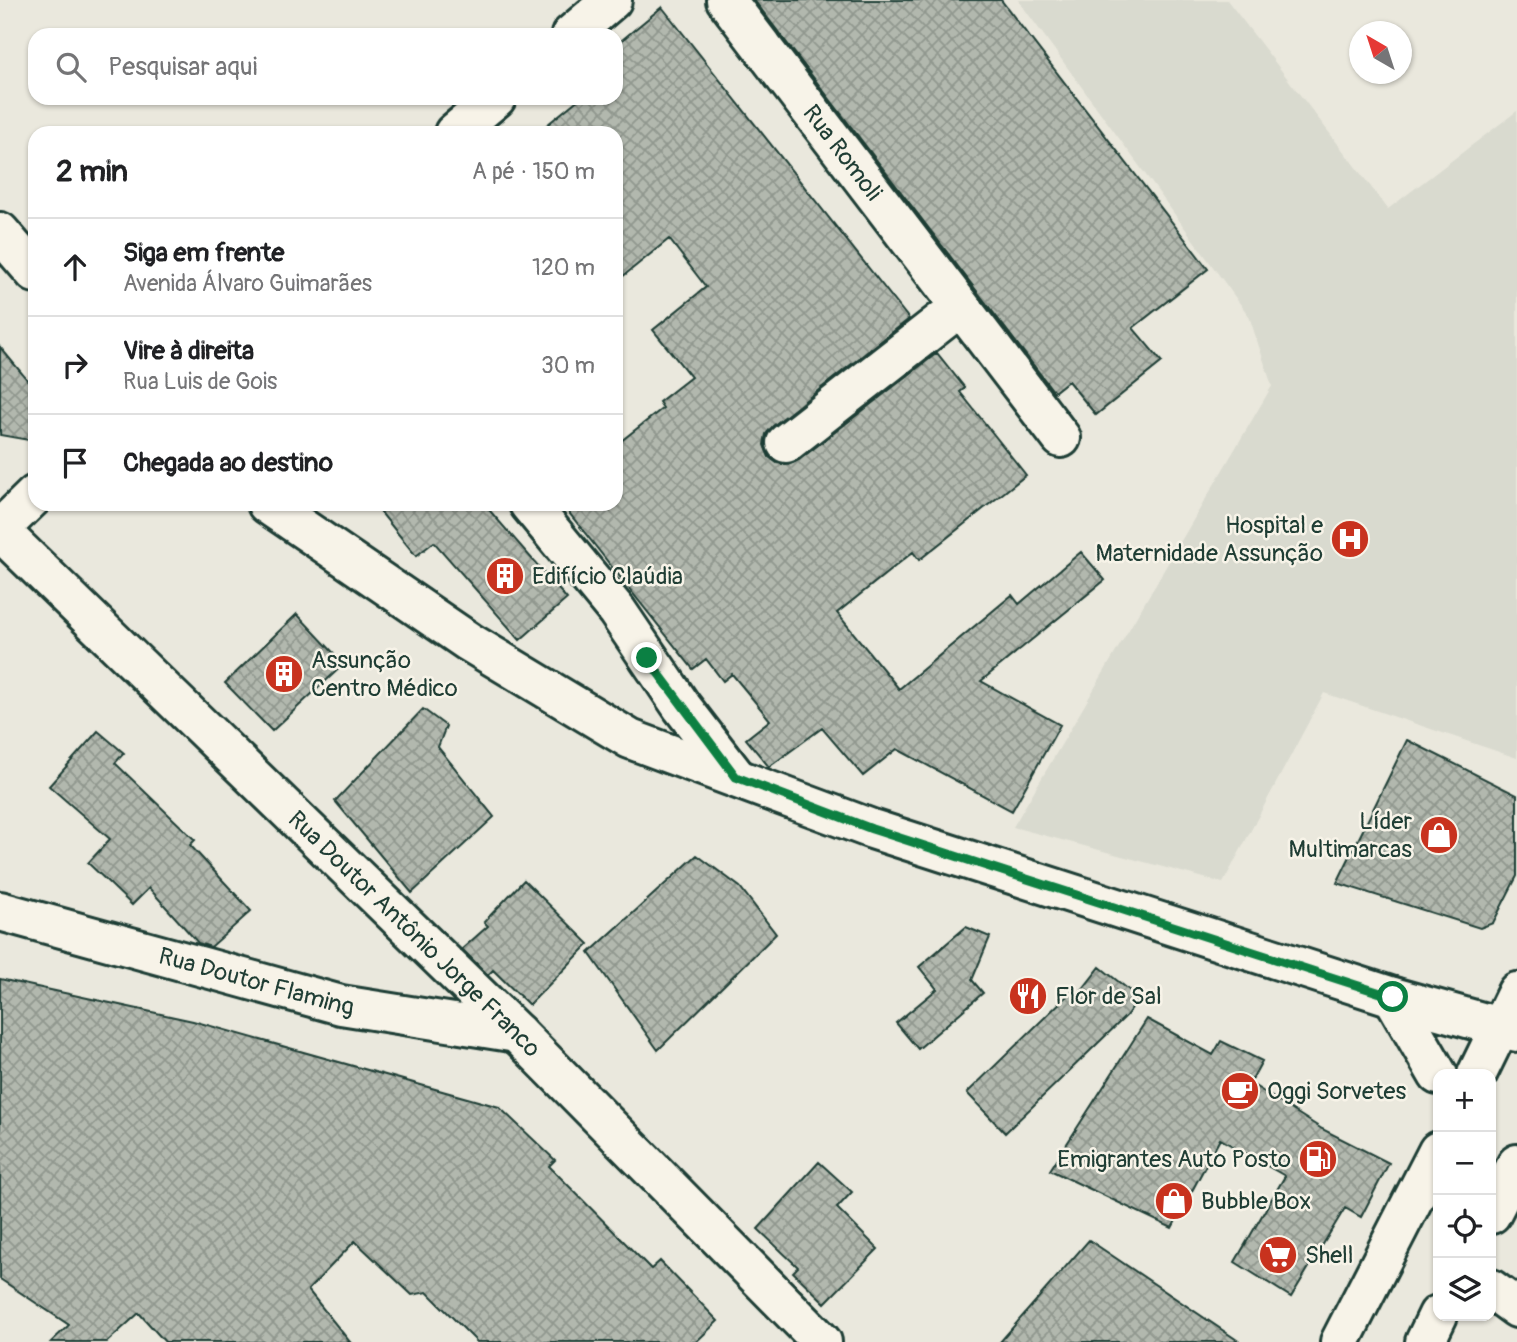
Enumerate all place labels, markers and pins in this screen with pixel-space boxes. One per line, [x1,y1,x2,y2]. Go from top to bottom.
place label: Hospital e Maternidade Assunção [1095,511,1323,568]
hospital icon: Hospital e Maternidade Assunção [1329,518,1371,560]
building icon: Edifício Claúdia [484,555,526,597]
place label: Edifício Claúdia [532,562,683,591]
place label: Assunção Centro Médico [311,646,458,703]
building icon: Assunção Centro Médico [263,653,305,695]
place label: Líder Multimarcas [1288,807,1412,864]
shop icon: Líder Multimarcas [1418,814,1460,856]
restaurant icon: Flor de Sal [1007,975,1049,1017]
place label: Flor de Sal [1055,982,1162,1011]
cafe icon: Oggi Sorvetes [1219,1070,1261,1112]
place label: Oggi Sorvetes [1267,1077,1406,1106]
fuel station icon: Emigrantes Auto Posto [1297,1138,1339,1180]
place label: Emigrantes Auto Posto [1057,1145,1291,1174]
shop icon: Bubble Box [1153,1180,1195,1222]
place label: Bubble Box [1201,1187,1311,1216]
supermarket icon: Shell [1257,1234,1299,1276]
place label: Shell [1305,1241,1354,1270]

